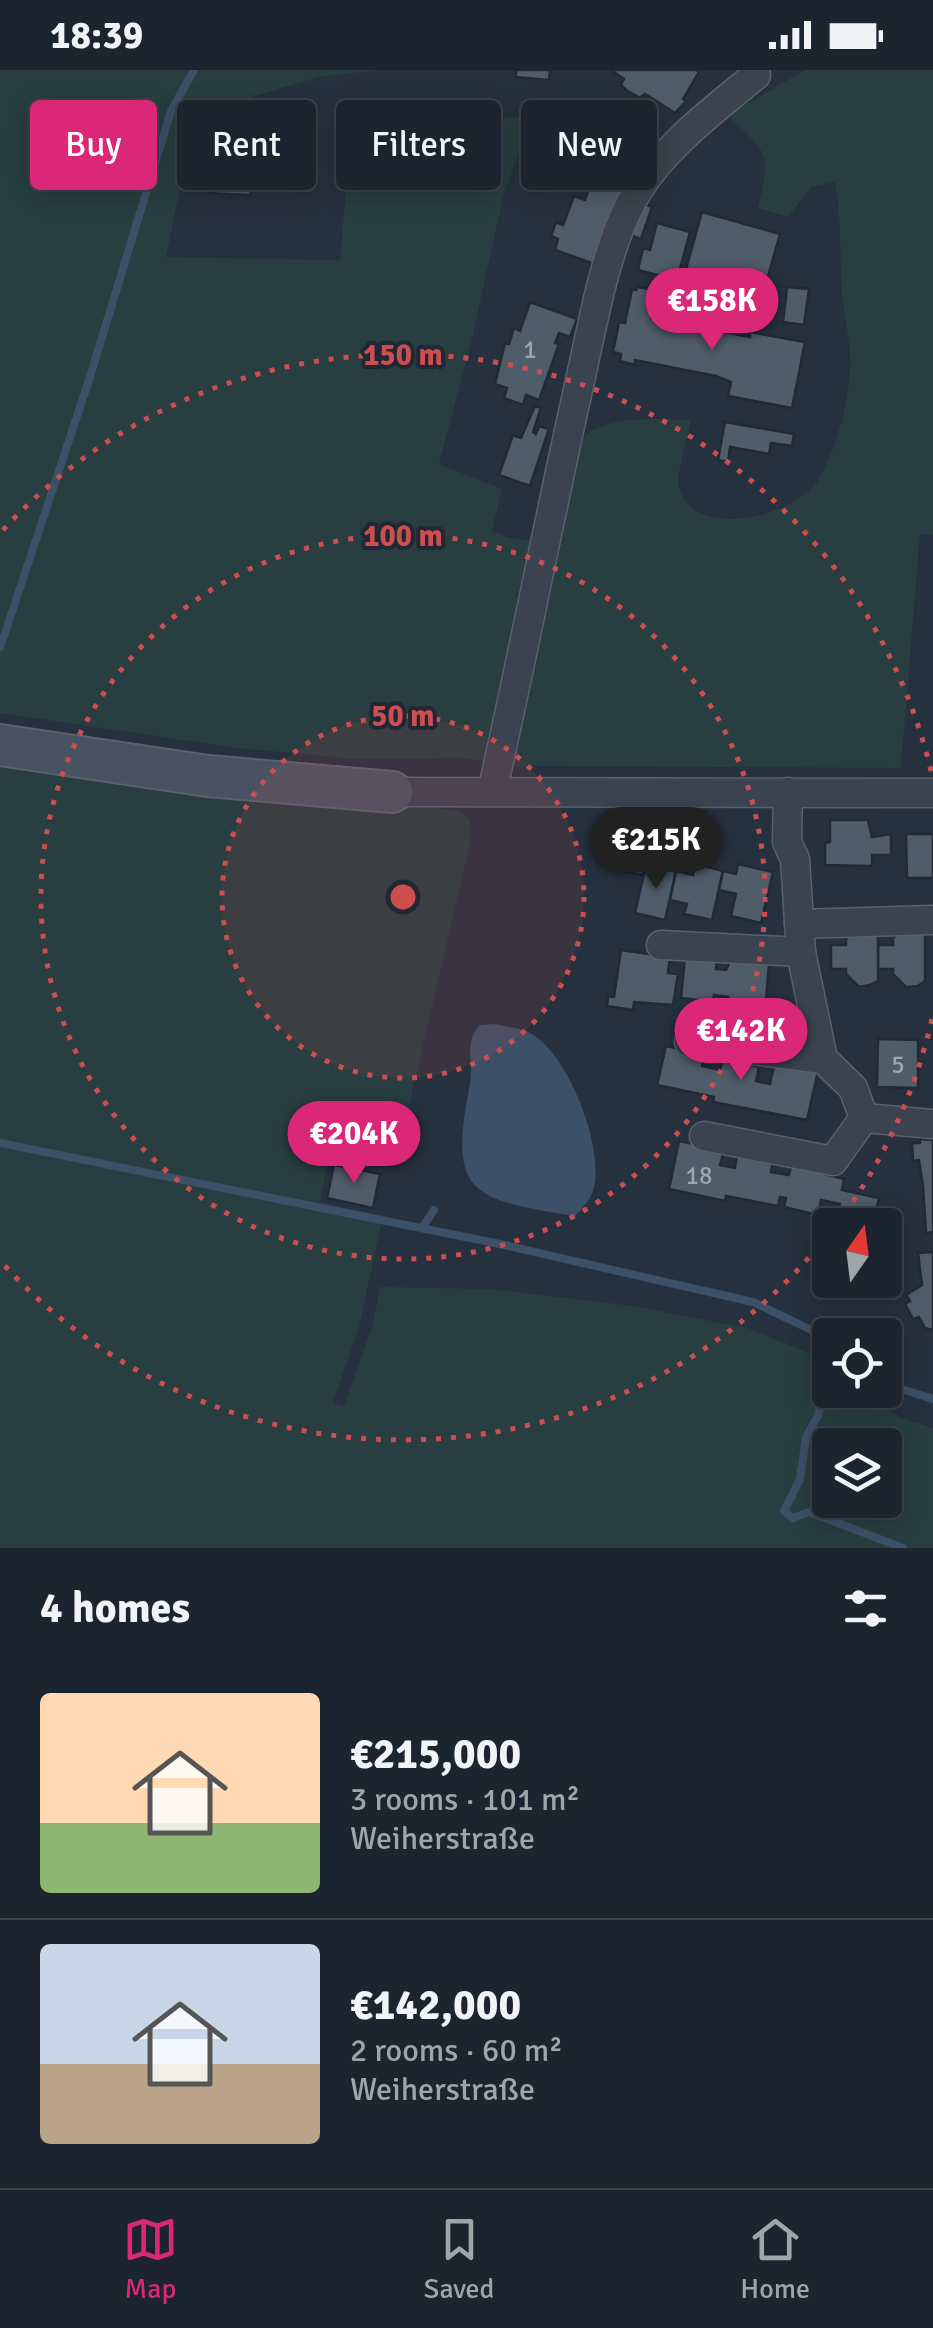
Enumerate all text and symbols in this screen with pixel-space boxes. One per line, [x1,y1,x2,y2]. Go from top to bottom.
text: 18:39 [50,12,143,59]
chip: Buy [30,100,157,190]
chip: Rent [177,100,316,190]
chip: Filters [336,100,501,190]
chip: New [521,100,657,190]
pin: €158K [642,268,782,353]
text: €158K [668,281,756,320]
house number: 1 [523,334,537,365]
text: 150 m [363,337,443,374]
text: 100 m [363,518,443,555]
text: 50 m [371,698,435,735]
pin: €215K [586,807,726,892]
text: €215K [612,820,700,859]
centre of rings [385,879,421,915]
pin: €142K [671,998,811,1083]
text: €142K [697,1011,785,1050]
house number: 5 [891,1049,905,1080]
pin: €204K [284,1101,424,1186]
text: €204K [310,1114,398,1153]
house number: 18 [685,1160,713,1191]
north arrow [812,1208,902,1298]
map controls [812,1208,902,1518]
button: locate [812,1318,902,1408]
button: layers [812,1428,902,1518]
icon: filters [838,1581,893,1636]
text: 4 homes [40,1583,190,1634]
text: €215,000 [350,1729,521,1780]
icon: home [120,1733,240,1853]
text: 3 rooms · 101 m² [350,1780,580,1819]
text: Weiherstraße [350,1819,535,1858]
text: €142,000 [350,1980,521,2031]
icon: home [120,1984,240,2104]
text: 2 rooms · 60 m² [350,2031,563,2070]
text: Weiherstraße [350,2070,535,2109]
tab: Map [123,2212,178,2306]
tab: Saved [424,2212,494,2306]
tab: Home [740,2212,810,2306]

